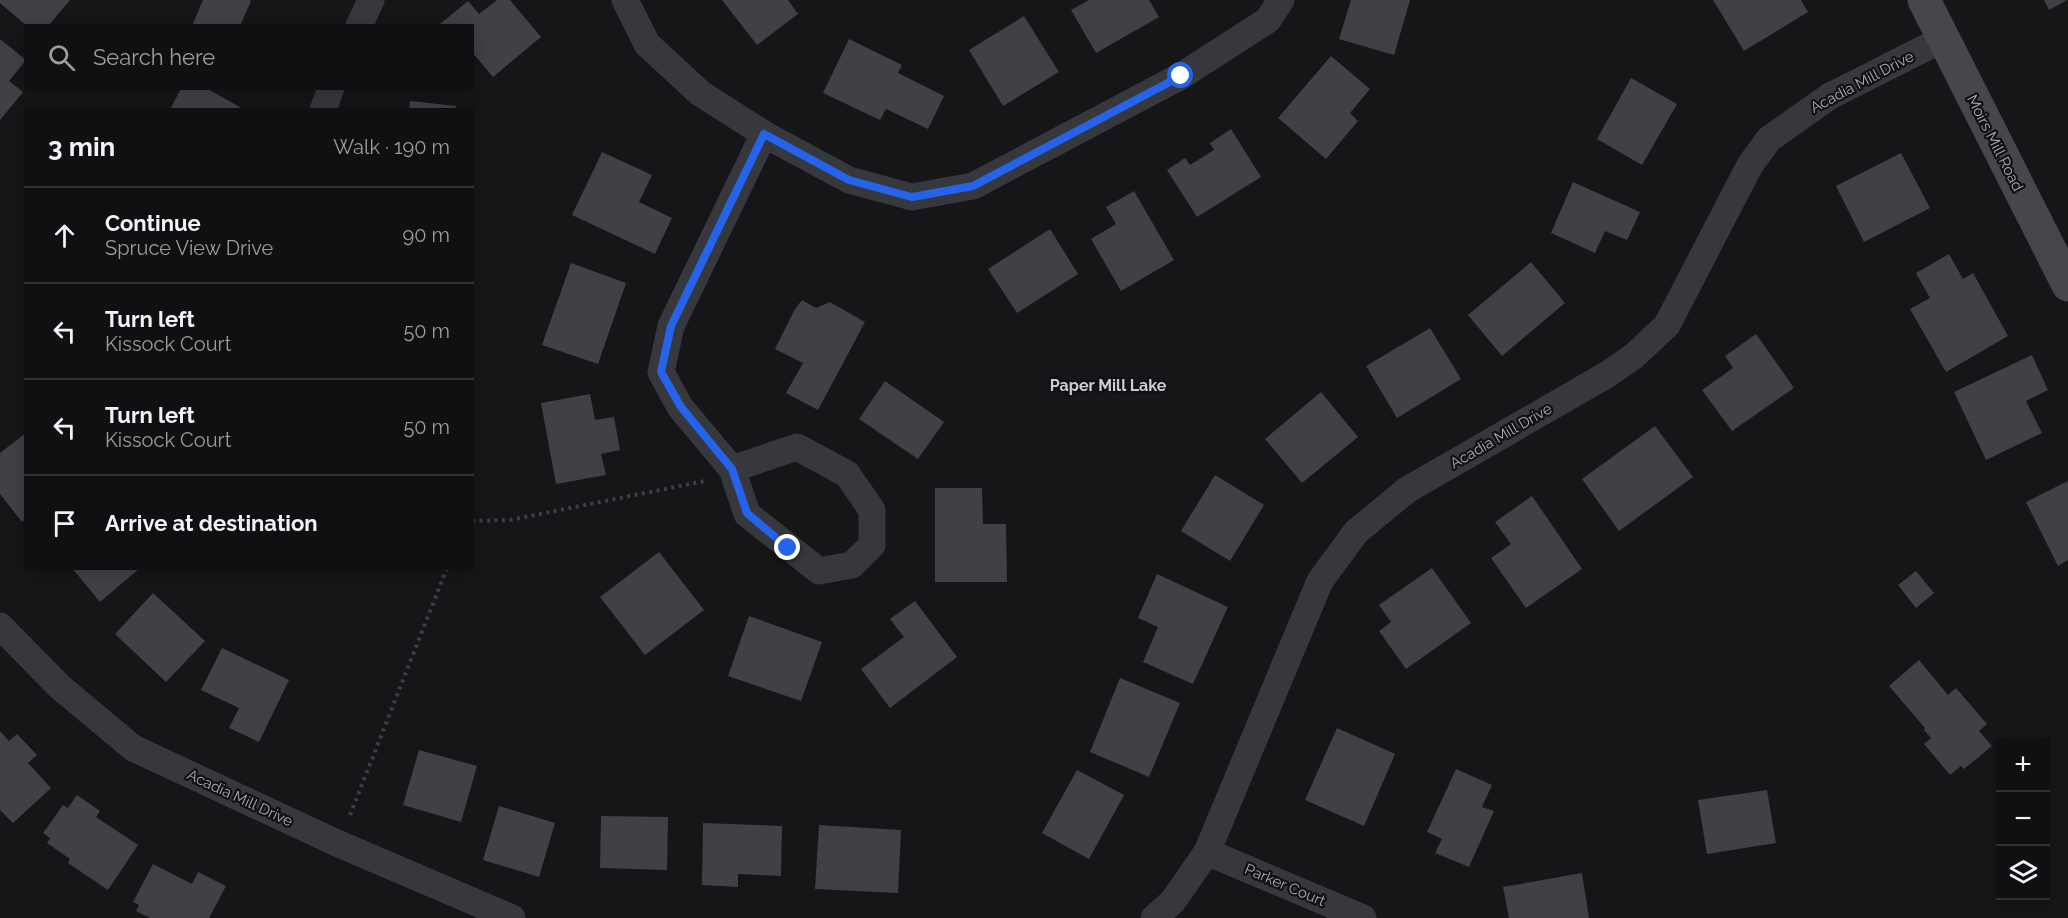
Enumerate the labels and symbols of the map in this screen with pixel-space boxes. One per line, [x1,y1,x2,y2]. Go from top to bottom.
street label: Acadia Mill Drive [1807,47,1917,117]
route start [1167,62,1193,88]
street label: Moirs Mill Road [1963,92,2027,194]
district label: Paper Mill Lake [1050,376,1167,395]
street label: Acadia Mill Drive [1447,399,1555,472]
route end [774,534,800,560]
street label: Acadia Mill Drive [184,766,296,830]
street label: Parker Court [1242,860,1328,910]

